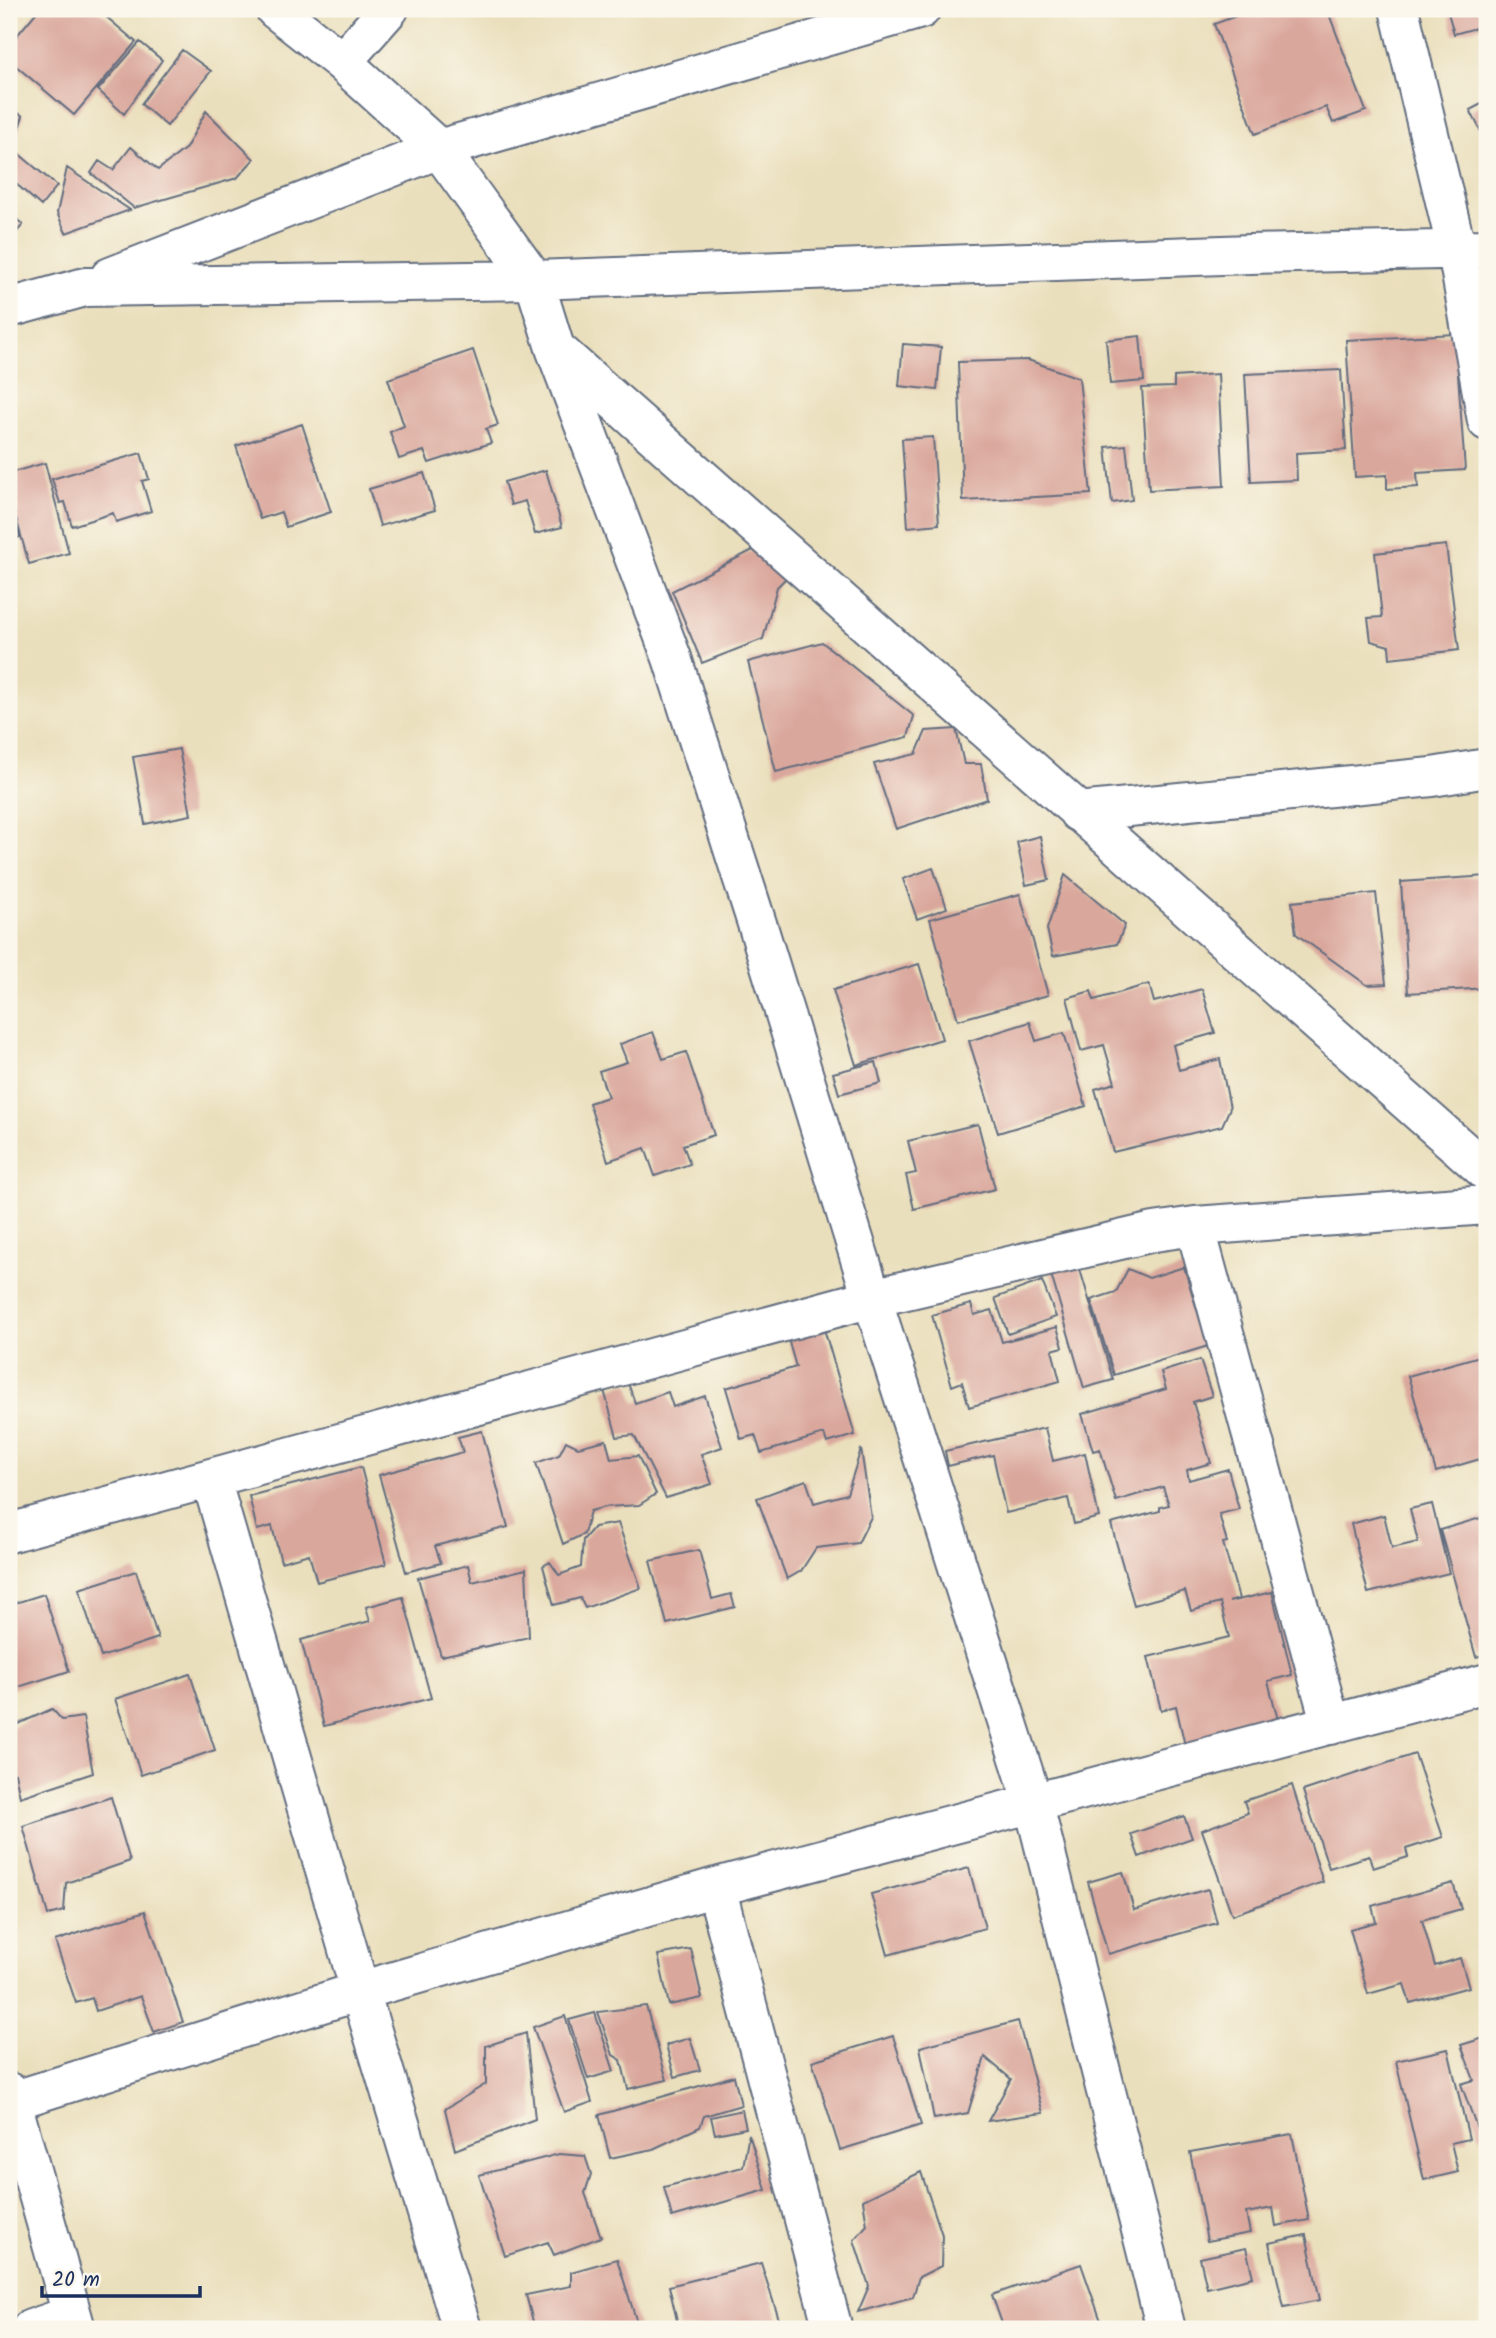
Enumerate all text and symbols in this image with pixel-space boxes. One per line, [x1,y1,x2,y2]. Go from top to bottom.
scale bar [42,2254,200,2298]
text: 20 m [52,2264,100,2297]

